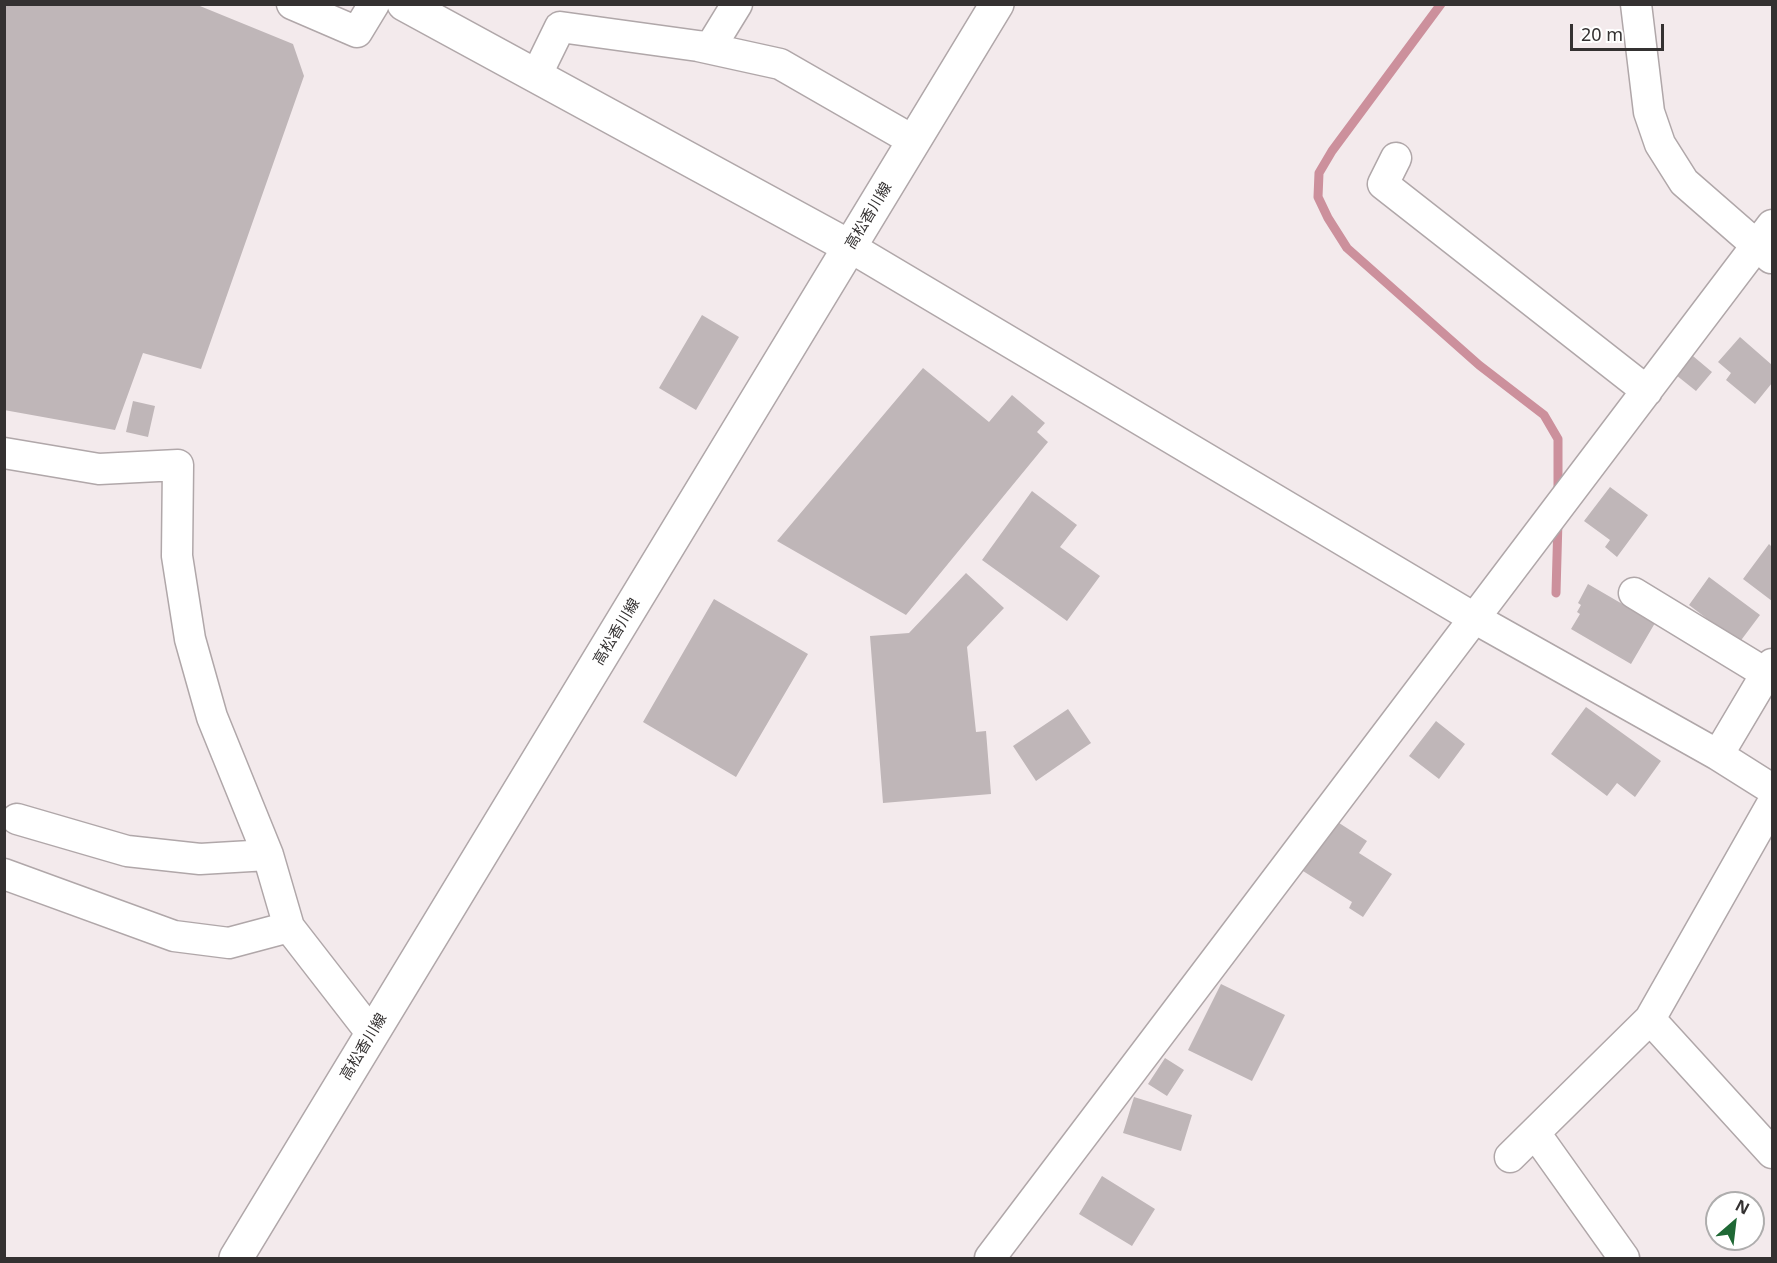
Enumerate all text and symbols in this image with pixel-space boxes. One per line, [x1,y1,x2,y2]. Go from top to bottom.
scale bar [1573,12,1668,50]
text: 20 m [1581,22,1623,46]
street label: 高松香川線 [842,179,896,253]
street label: 高松香川線 [590,595,644,669]
street label: 高松香川線 [337,1010,391,1084]
north arrow [1705,1191,1765,1251]
text: N [1732,1194,1753,1220]

